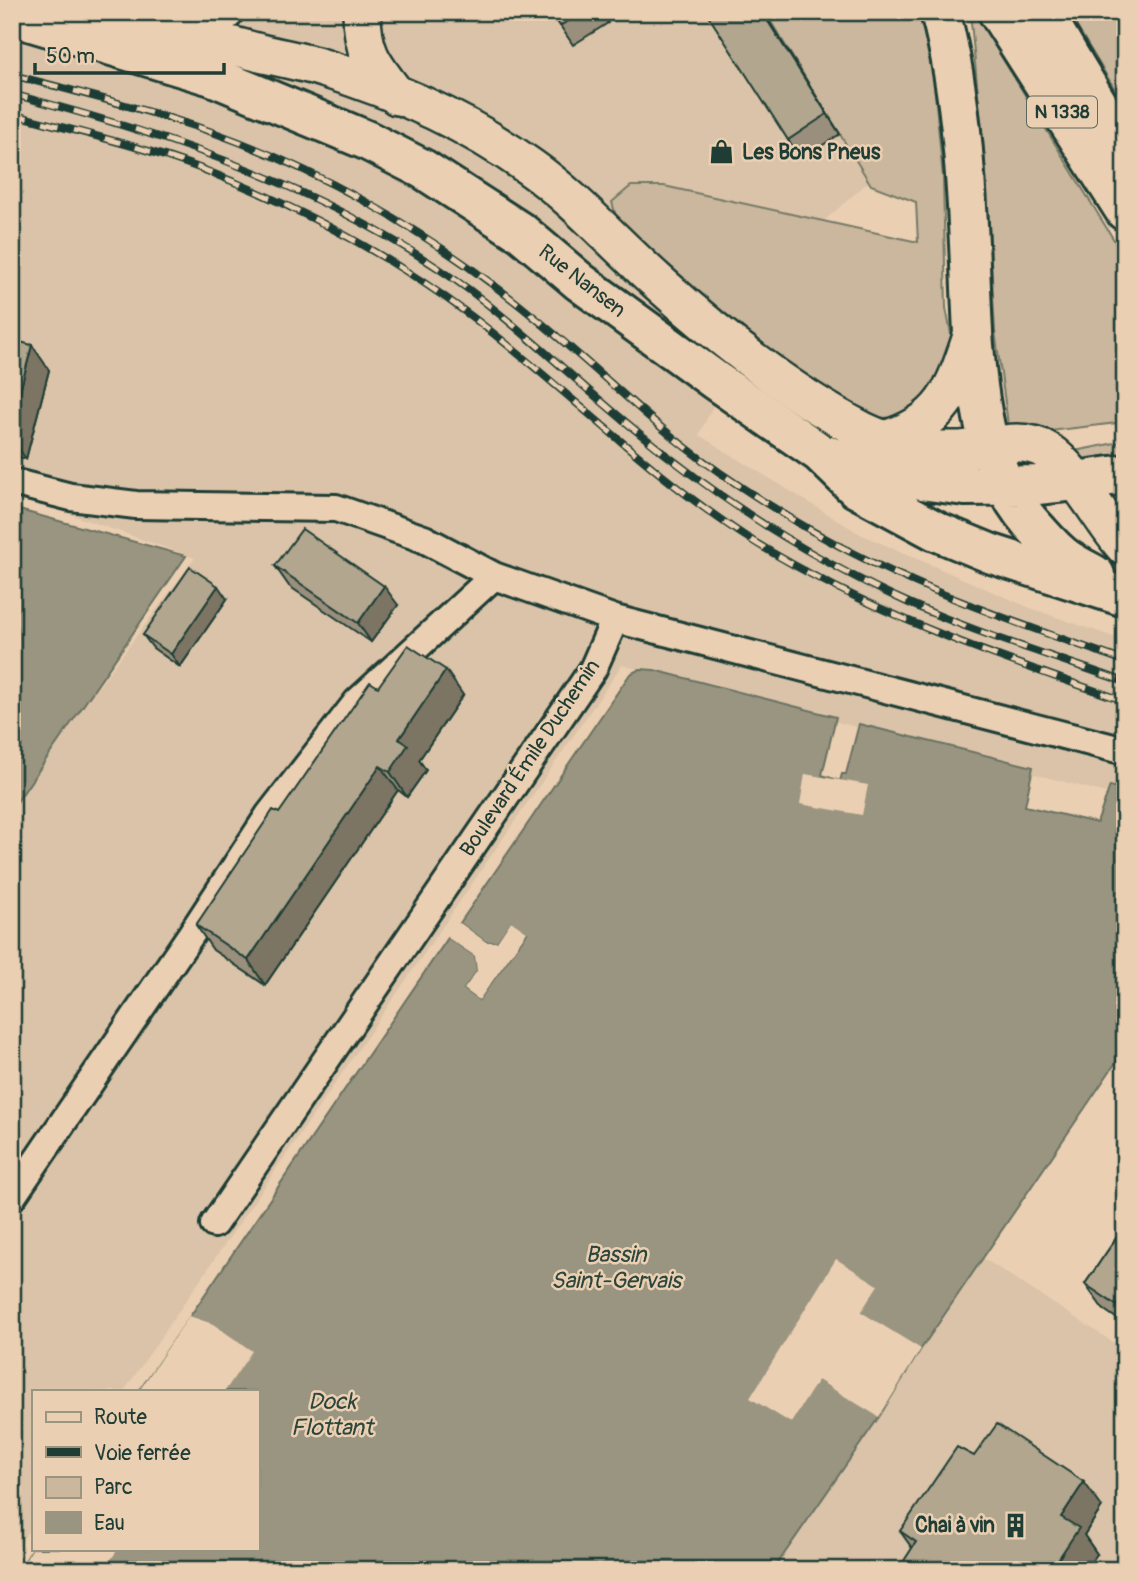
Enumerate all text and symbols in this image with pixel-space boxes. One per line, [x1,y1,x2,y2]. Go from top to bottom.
scale bar [35,32,224,76]
text: 50 m [46,43,95,70]
road number: N 1338 [1027,96,1097,128]
shop icon: Les Bons Pneus [708,138,736,166]
place label: Les Bons Pneus [742,139,881,166]
street label: Rue Nansen [533,238,631,324]
street label: Boulevard Émile Duchemin [454,654,606,862]
water label: Bassin Saint-Gervais [551,1240,684,1295]
water label: Dock Flottant [291,1387,376,1442]
legend [32,1390,259,1550]
text: Route [94,1404,147,1431]
text: Voie ferrée [94,1440,191,1467]
text: Parc [94,1474,133,1501]
text: Eau [94,1510,125,1537]
building icon: Chai à vin [1001,1511,1029,1539]
place label: Chai à vin [915,1512,995,1539]

